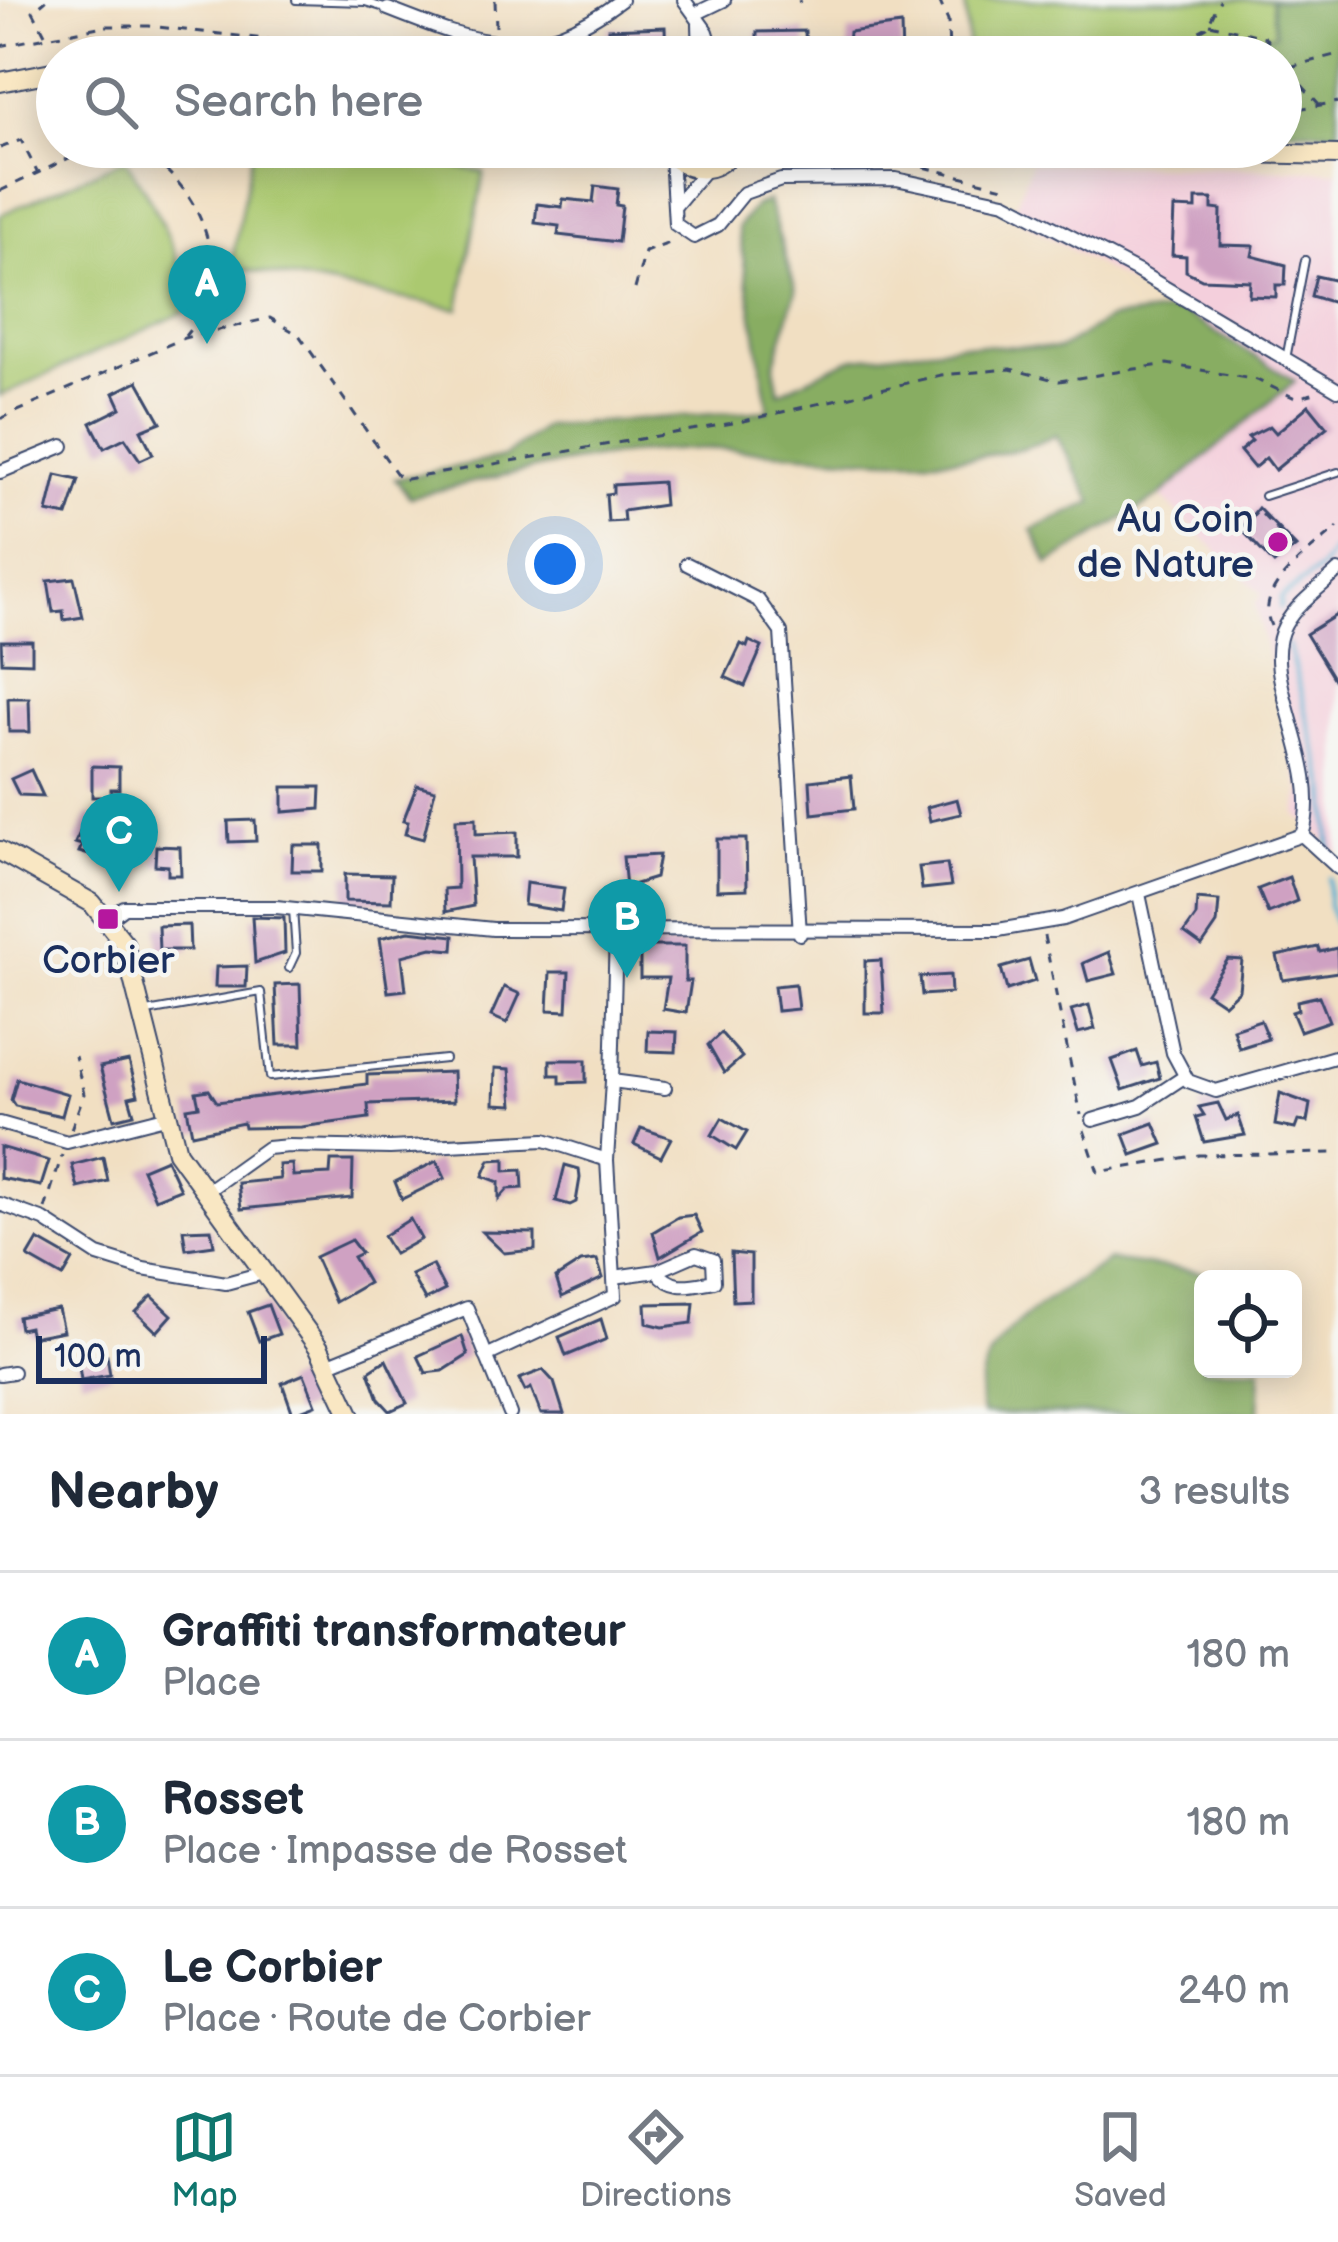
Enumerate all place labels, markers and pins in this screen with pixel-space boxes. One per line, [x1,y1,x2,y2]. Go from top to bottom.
pin: A [168,245,246,344]
place label: Au Coin de Nature [1077,497,1254,589]
marker: Au Coin de Nature [1265,529,1291,555]
pin: C [80,793,158,892]
pin: B [588,879,666,978]
marker: Corbier [95,906,121,932]
place label: Corbier [42,938,175,985]

